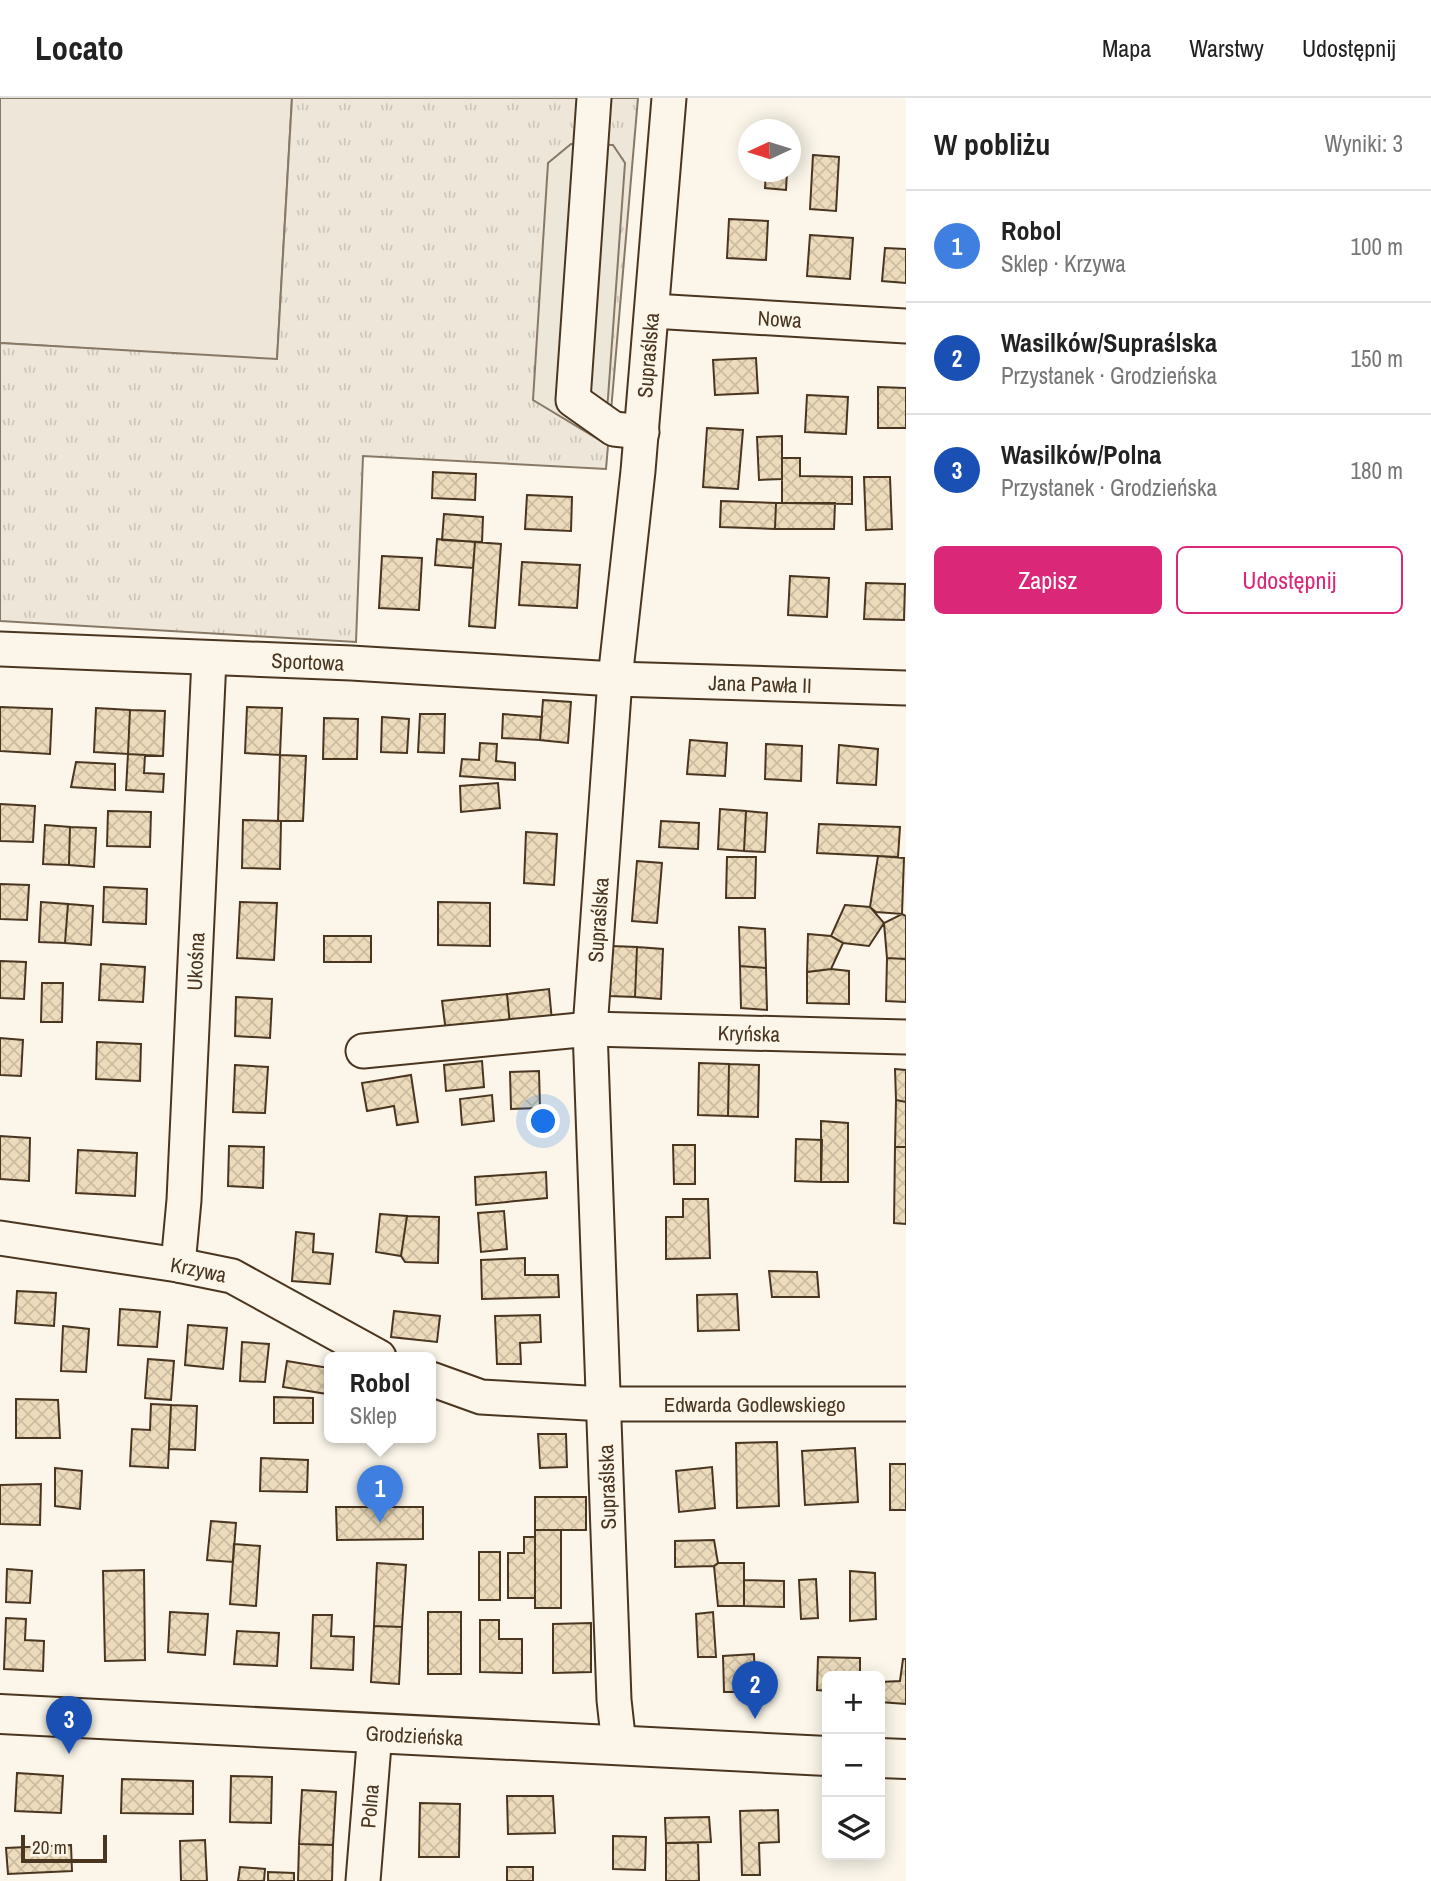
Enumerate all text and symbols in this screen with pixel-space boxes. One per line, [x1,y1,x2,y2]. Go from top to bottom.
text: Locato [35,26,124,70]
text: Mapa [1102,32,1151,64]
text: Warstwy [1189,32,1264,64]
text: Udostępnij [1302,32,1396,64]
north arrow [738,119,801,182]
text: W pobliżu [934,124,1050,164]
text: Wyniki: 3 [1325,128,1403,159]
text: Robol [1001,213,1061,248]
text: 1 [952,231,962,262]
text: 100 m [1351,231,1403,262]
text: Sklep · Krzywa [1001,248,1126,279]
street label: Nowa [757,303,803,334]
street label: Supraślska [630,311,666,399]
text: Wasilków/Supraślska [1001,325,1217,360]
text: 2 [952,343,962,374]
text: 150 m [1351,343,1403,374]
text: Przystanek · Grodzieńska [1001,360,1217,391]
text: Wasilków/Polna [1001,437,1161,472]
text: 3 [952,455,962,486]
text: 180 m [1351,455,1403,486]
text: Przystanek · Grodzieńska [1001,472,1217,503]
button: Zapisz [934,546,1162,614]
button: Udostępnij [1176,546,1403,614]
street label: Sportowa [271,645,345,677]
street label: Jana Pawła II [708,667,812,700]
street label: Supraślska [580,876,615,964]
street label: Ukośna [179,931,211,991]
street label: Kryńska [717,1018,781,1048]
your location [526,1104,560,1138]
street label: Krzywa [169,1250,230,1289]
popup [324,1352,436,1443]
text: Robol [350,1365,410,1400]
street label: Edwarda Godlewskiego [664,1390,846,1419]
text: Sklep [350,1400,397,1431]
street label: Supraślska [591,1444,623,1530]
pin: 1 [357,1465,403,1523]
pin: 2 [732,1661,778,1719]
map controls [822,1671,885,1860]
button: + [822,1671,885,1734]
pin: 3 [46,1696,92,1754]
street label: Grodzieńska [365,1718,464,1752]
button: − [822,1734,885,1797]
street label: Polna [353,1783,385,1829]
button: layers [822,1797,885,1860]
scale bar [21,1832,107,1864]
text: 20 m [32,1834,67,1860]

